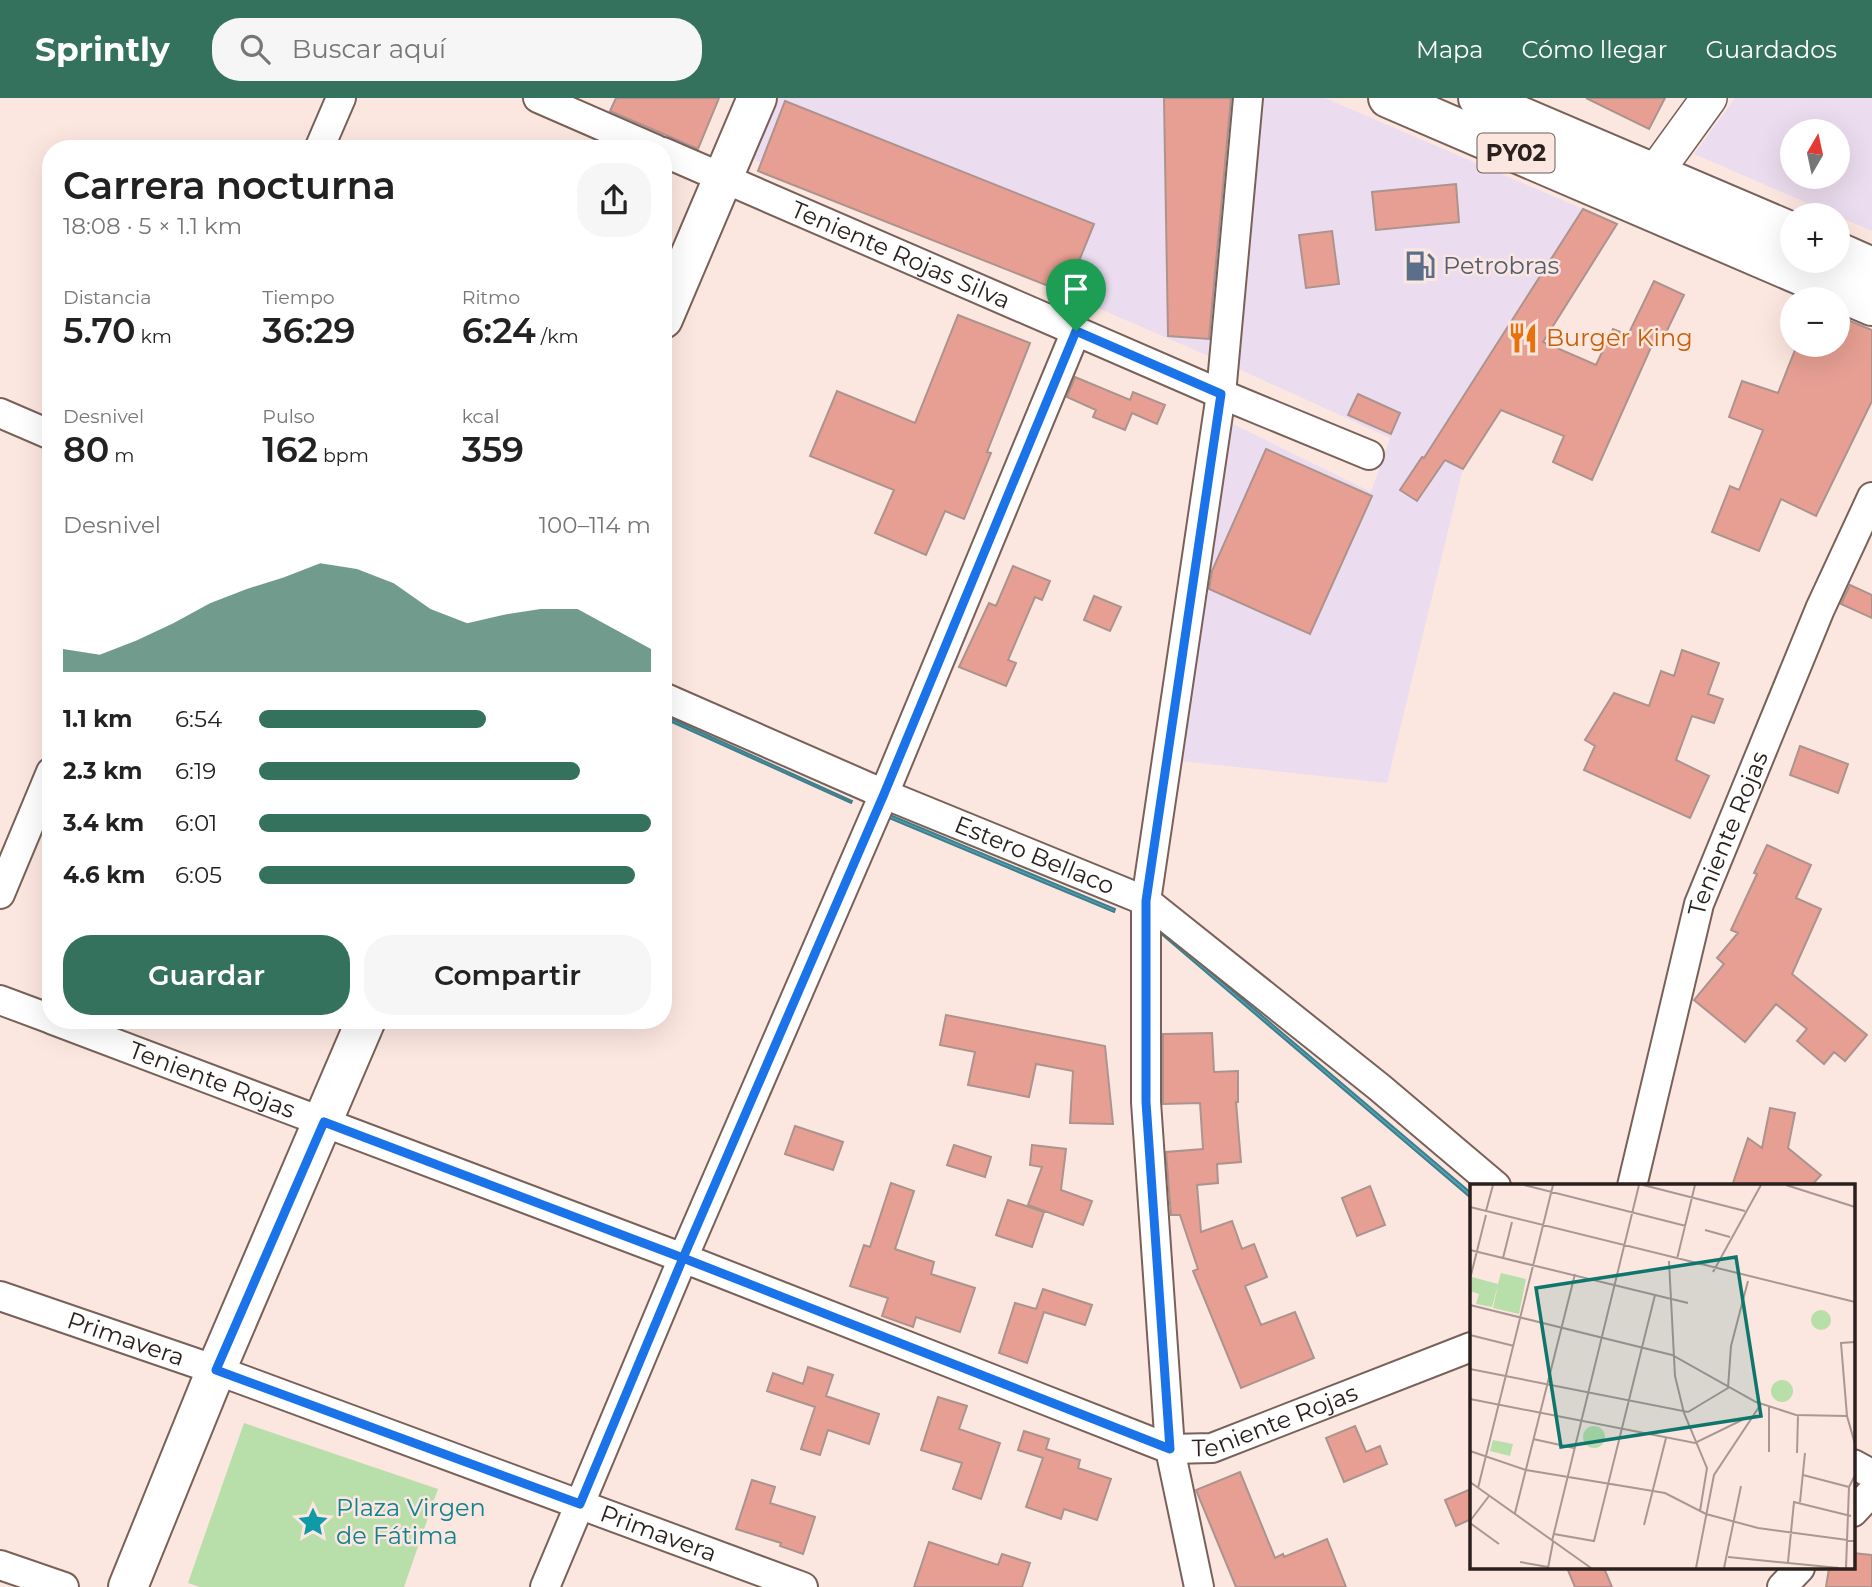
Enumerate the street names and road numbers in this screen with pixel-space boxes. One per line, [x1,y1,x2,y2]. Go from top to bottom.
road number: PY02 [1478,134,1554,172]
street label: Teniente Rojas Silva [787,194,1015,315]
street label: Teniente Rojas [1682,747,1774,918]
street label: Estero Bellaco [951,809,1119,901]
street label: Teniente Rojas [125,1035,299,1124]
street label: Primavera [64,1305,188,1372]
street label: Teniente Rojas [1191,1378,1362,1462]
street label: Primavera [596,1498,721,1568]

